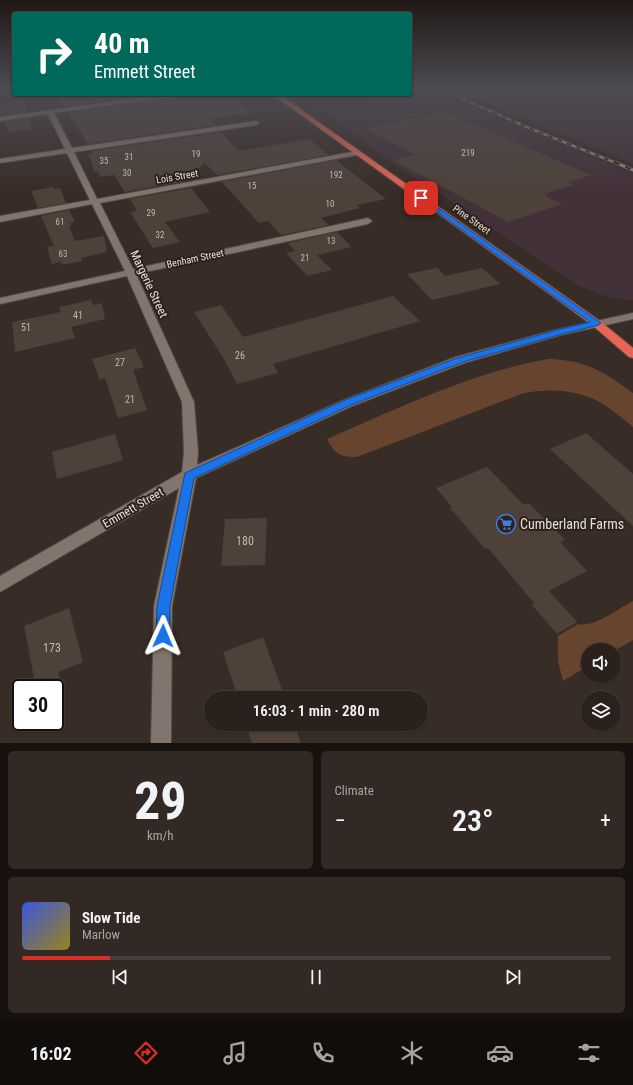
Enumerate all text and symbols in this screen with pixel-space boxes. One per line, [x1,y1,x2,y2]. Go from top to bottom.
text: 40 m [94,27,150,60]
icon: right [28,28,80,80]
text: Emmett Street [94,61,195,82]
house number: 219 [461,148,475,158]
house number: 19 [192,149,200,159]
house number: 31 [125,152,133,162]
house number: 35 [100,156,109,166]
street label: Lois Street [155,167,199,186]
house number: 30 [123,168,131,178]
house number: 192 [329,170,343,180]
house number: 15 [248,181,257,191]
pin [404,181,438,215]
icon: arrive [410,187,432,209]
house number: 10 [326,199,334,209]
street label: Pine Street [451,203,493,236]
house number: 29 [147,208,155,218]
house number: 61 [56,217,64,227]
house number: 32 [156,230,165,240]
house number: 13 [327,236,335,246]
street label: Benham Street [166,247,225,270]
street label: Margerie Street [127,248,171,320]
house number: 63 [59,249,67,259]
house number: 21 [301,253,309,263]
house number: 41 [73,310,83,321]
house number: 51 [21,322,31,333]
house number: 26 [235,350,245,361]
house number: 27 [115,357,125,368]
house number: 21 [125,394,135,405]
street label: Emmett Street [100,485,166,531]
supermarket icon: Cumberland Farms [495,513,517,535]
place label: Cumberland Farms [520,516,624,532]
house number: 180 [236,534,254,548]
position arrow [142,615,184,657]
house number: 173 [43,641,61,655]
map controls [581,643,621,731]
button: sound [581,643,621,683]
speed limit sign: 30 [12,679,64,731]
button: layers [581,691,621,731]
text: 16:03 · 1 min · 280 m [253,702,379,720]
text: 29 [134,771,187,832]
text: Climate [335,783,374,798]
text: 23° [452,803,494,838]
text: − [335,808,346,833]
text: + [600,808,611,833]
text: km/h [147,828,174,843]
text: Slow Tide [82,909,140,927]
text: Marlow [82,927,120,942]
icon: previous [109,966,131,988]
icon: pause [305,966,327,988]
icon: next [502,966,524,988]
icon: directions [132,1039,160,1067]
icon: music [221,1039,249,1067]
icon: phone [309,1039,337,1067]
icon: climate [398,1039,426,1067]
icon: car [486,1039,514,1067]
icon: filters [575,1039,603,1067]
text: 16:02 [30,1043,72,1064]

